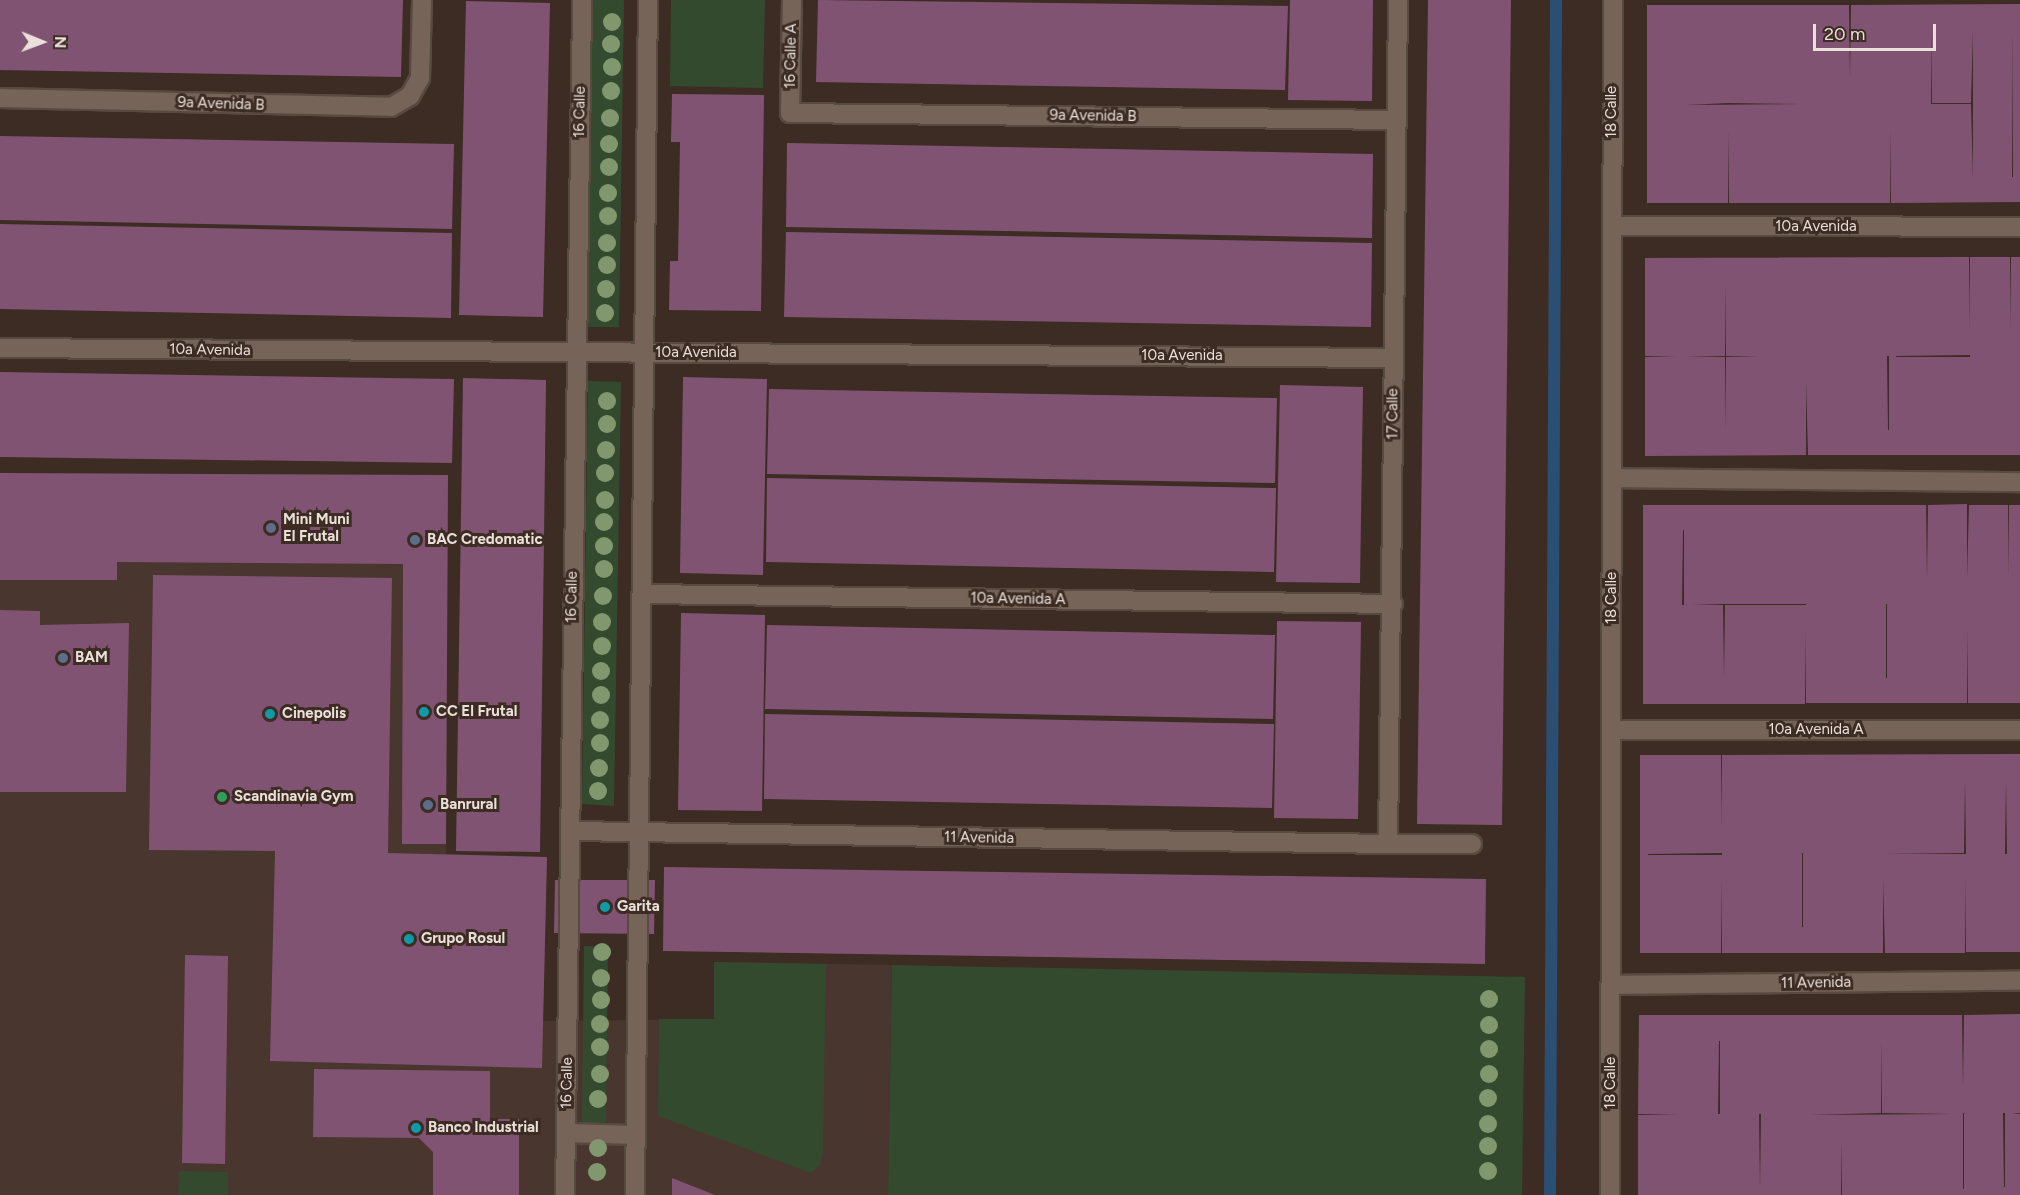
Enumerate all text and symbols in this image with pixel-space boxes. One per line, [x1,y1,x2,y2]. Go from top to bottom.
north arrow [12,12,72,72]
scale bar [1816,12,1939,50]
street label: 16 Calle A [781,23,801,89]
text: 20 m [1824,23,1865,45]
text: N [51,36,70,49]
street label: 16 Calle [571,86,589,138]
street label: 18 Calle [1603,86,1621,138]
street label: 9a Avenida B [177,93,265,115]
street label: 9a Avenida B [1049,106,1137,126]
street label: 10a Avenida [1775,218,1857,236]
street label: 10a Avenida [169,340,251,360]
street label: 10a Avenida [655,344,737,362]
street label: 10a Avenida [1141,347,1223,365]
street label: 17 Calle [1384,388,1402,440]
place label: Mini Muni El Frutal [283,510,350,545]
marker: Mini Muni El Frutal [264,521,278,535]
place label: BAC Credomatic [427,531,543,549]
marker: BAC Credomatic [408,533,422,547]
street label: 16 Calle [563,571,581,623]
street label: 18 Calle [1603,572,1621,624]
street label: 10a Avenida A [970,589,1066,609]
place label: BAM [75,649,108,667]
marker: BAM [56,651,70,665]
place label: CC El Frutal [436,703,517,721]
place label: Cinepolis [282,705,346,723]
marker: CC El Frutal [417,705,431,719]
marker: Cinepolis [263,707,277,721]
street label: 10a Avenida A [1768,721,1864,739]
place label: Scandinavia Gym [234,788,354,806]
marker: Scandinavia Gym [215,790,229,804]
place label: Banrural [440,796,497,814]
marker: Banrural [421,798,435,812]
street label: 11 Avenida [944,828,1014,848]
place label: Garita [617,898,660,916]
marker: Garita [598,900,612,914]
place label: Grupo Rosul [421,930,505,948]
marker: Grupo Rosul [402,932,416,946]
street label: 11 Avenida [1781,973,1851,993]
street label: 16 Calle [558,1057,576,1109]
street label: 18 Calle [1602,1057,1620,1109]
place label: Banco Industrial [428,1119,539,1137]
marker: Banco Industrial [409,1121,423,1135]

